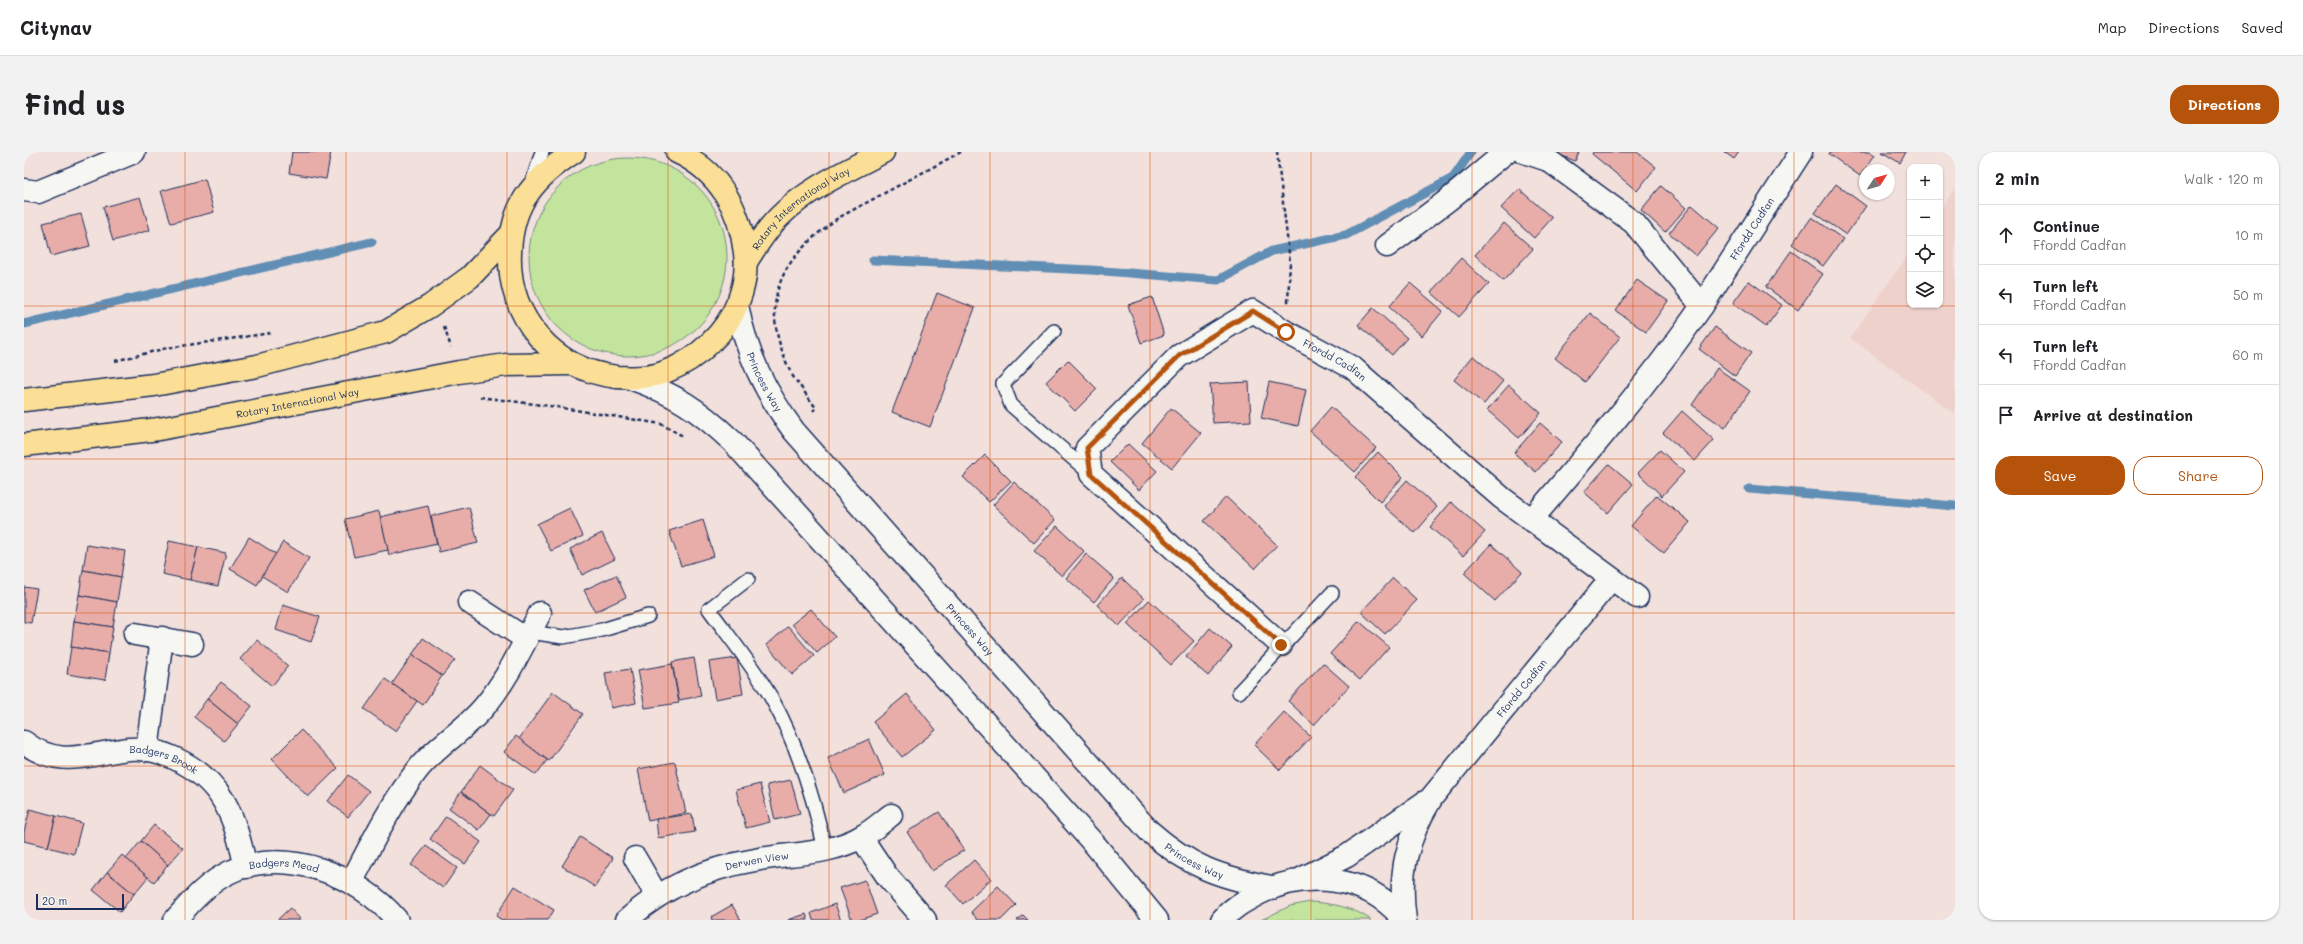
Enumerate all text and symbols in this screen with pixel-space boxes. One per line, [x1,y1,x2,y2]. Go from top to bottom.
text: Citynav [20,15,92,40]
text: Map [2098,18,2126,37]
text: Directions [2148,18,2219,37]
text: Saved [2241,18,2283,37]
button: Directions [2170,85,2279,124]
text: Find us [24,86,125,122]
street label: Rotary International Way [748,163,852,253]
north arrow [1859,164,1895,200]
map controls [1907,164,1943,308]
button: + [1907,164,1943,200]
text: 2 min [1995,167,2040,189]
text: Walk · 120 m [2184,170,2263,187]
street label: Ffordd Cadfan [1726,195,1777,263]
button: − [1907,200,1943,236]
text: Continue [2033,216,2100,236]
icon: ahead [1995,224,2017,246]
text: 10 m [2235,226,2263,243]
button: locate [1907,236,1943,272]
text: Ffordd Cadfan [2033,236,2126,253]
button: layers [1907,272,1943,308]
text: Turn left [2033,276,2098,296]
icon: left [1995,284,2017,306]
text: 50 m [2233,286,2263,303]
text: Ffordd Cadfan [2033,296,2126,313]
route start [1277,323,1295,341]
street label: Ffordd Cadfan [1301,335,1370,384]
text: Turn left [2033,336,2098,356]
icon: left [1995,344,2017,366]
text: 60 m [2233,346,2263,363]
street label: Princess Way [744,350,786,414]
text: Ffordd Cadfan [2033,356,2126,373]
street label: Rotary International Way [235,384,360,421]
icon: arrive [1995,404,2017,426]
text: Arrive at destination [2033,405,2193,425]
button: Save [1995,456,2125,495]
button: Share [2133,456,2263,495]
street label: Princess Way [943,601,997,659]
route end [1272,636,1290,654]
street label: Ffordd Cadfan [1493,656,1550,720]
street label: Badgers Brook [129,742,201,777]
street label: Princess Way [1162,840,1226,882]
street label: Derwen View [723,848,790,873]
street label: Badgers Mead [248,855,321,876]
scale bar [36,892,124,911]
text: 20 m [42,893,67,908]

